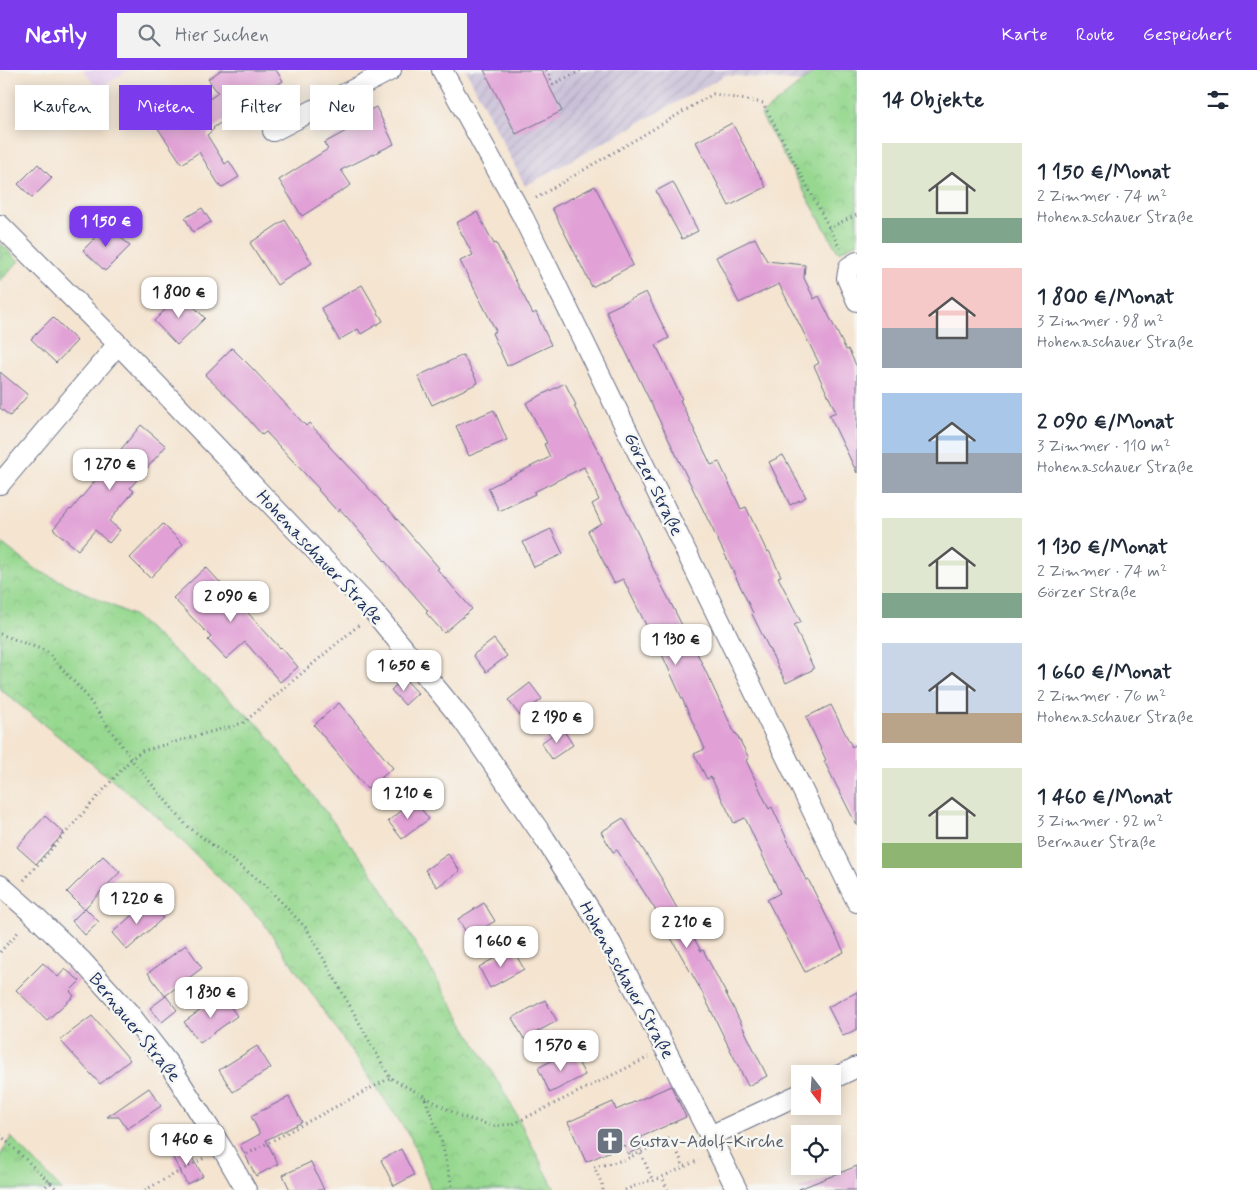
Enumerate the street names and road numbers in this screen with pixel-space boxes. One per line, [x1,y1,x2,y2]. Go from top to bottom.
street label: Görzer Straße [618,429,689,540]
street label: Hohenaschauer Straße [250,485,388,630]
street label: Hohenaschauer Straße [573,898,679,1063]
street label: Bernauer Straße [83,968,186,1087]

